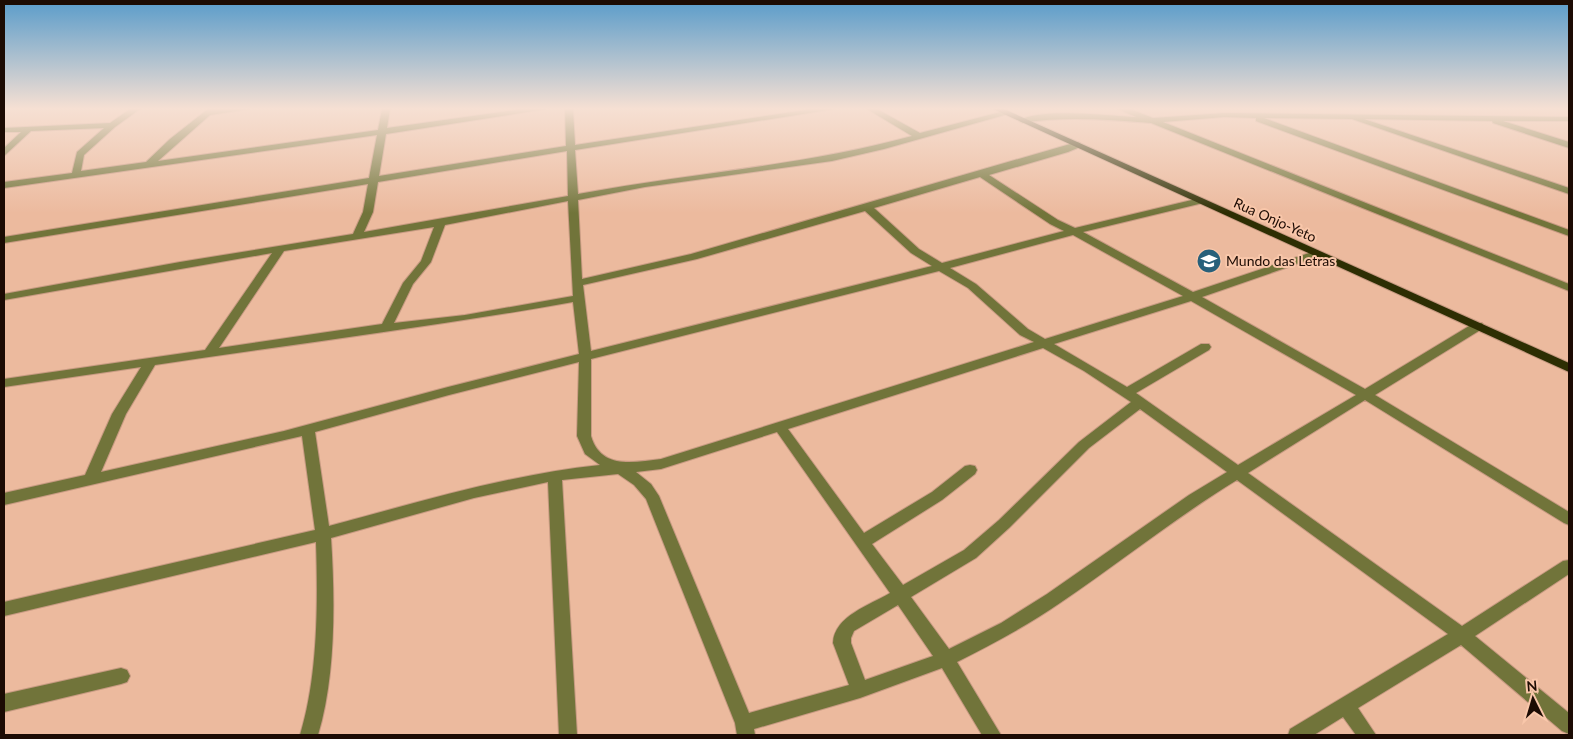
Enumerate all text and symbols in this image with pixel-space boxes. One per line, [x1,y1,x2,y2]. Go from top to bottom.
street label: Rua Onjo-Yeto [1231,194,1319,245]
school or university icon: Mundo das Letras [1196,248,1222,274]
place label: Mundo das Letras [1226,252,1335,269]
north arrow [1508,674,1558,724]
text: N [1526,677,1538,694]

